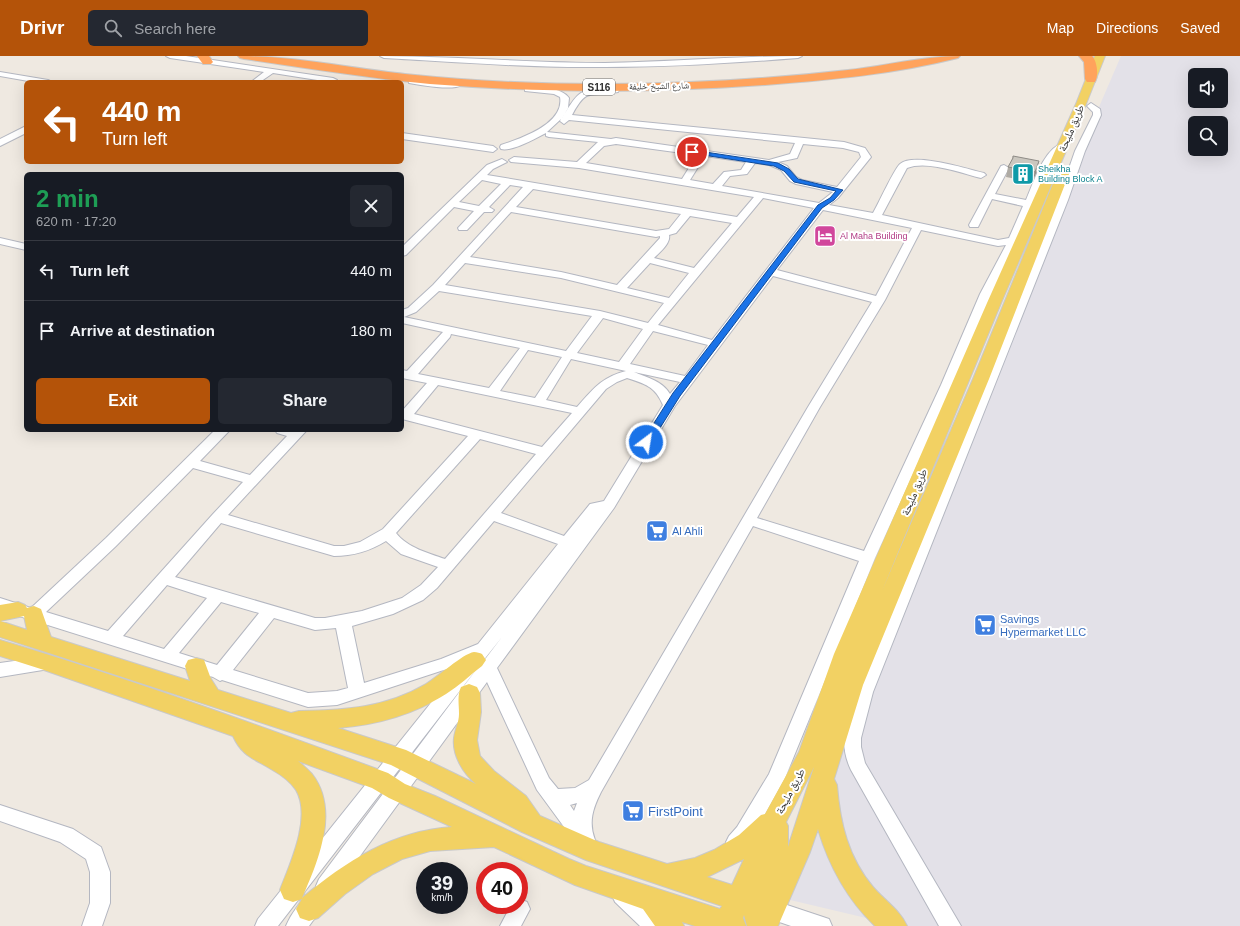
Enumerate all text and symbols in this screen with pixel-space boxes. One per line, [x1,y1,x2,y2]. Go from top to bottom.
search box [88,10,368,46]
text: Drivr [20,17,64,38]
icon: search [102,17,124,39]
text: Search here [134,20,216,37]
text: Map [1047,20,1074,36]
text: Directions [1096,20,1158,36]
text: Saved [1180,20,1220,36]
map controls [1188,68,1228,156]
button: sound [1188,68,1228,108]
road number: S116 [583,79,615,95]
street label: شارع الشيخ خليفة [629,80,689,93]
icon: left [36,96,88,148]
text: 440 m [102,96,181,127]
street label: طريق مليحة [1056,103,1087,154]
button: search [1188,116,1228,156]
text: Turn left [102,129,167,149]
pin [675,135,709,169]
icon: arrive [681,141,703,163]
building icon: Sheikha Building Block A [1010,161,1036,187]
place label: Sheikha Building Block A [1038,164,1103,184]
text: 2 min [36,185,99,212]
button: close [350,185,392,227]
text: 620 m · 17:20 [36,214,116,229]
hotel icon: Al Maha Building [812,223,838,249]
place label: Al Maha Building [840,231,908,241]
icon: left [36,260,58,282]
text: Turn left [70,262,129,279]
text: 440 m [350,262,392,279]
icon: arrive [36,320,58,342]
text: Arrive at destination [70,322,215,339]
text: 180 m [350,322,392,339]
button: Exit [36,378,210,424]
button: Share [218,378,392,424]
position arrow [625,421,667,463]
street label: طريق مليحة [899,467,930,518]
supermarket icon: Al Ahli [644,518,670,544]
place label: Al Ahli [672,525,703,537]
supermarket icon: Savings Hypermarket LLC [972,612,998,638]
place label: Savings Hypermarket LLC [1000,613,1086,638]
street label: طريق مليحة [773,766,808,816]
supermarket icon: FirstPoint [620,798,646,824]
place label: FirstPoint [648,804,703,819]
speed limit sign: 40 [476,862,528,914]
text: 39 [431,872,453,894]
text: km/h [431,892,453,903]

